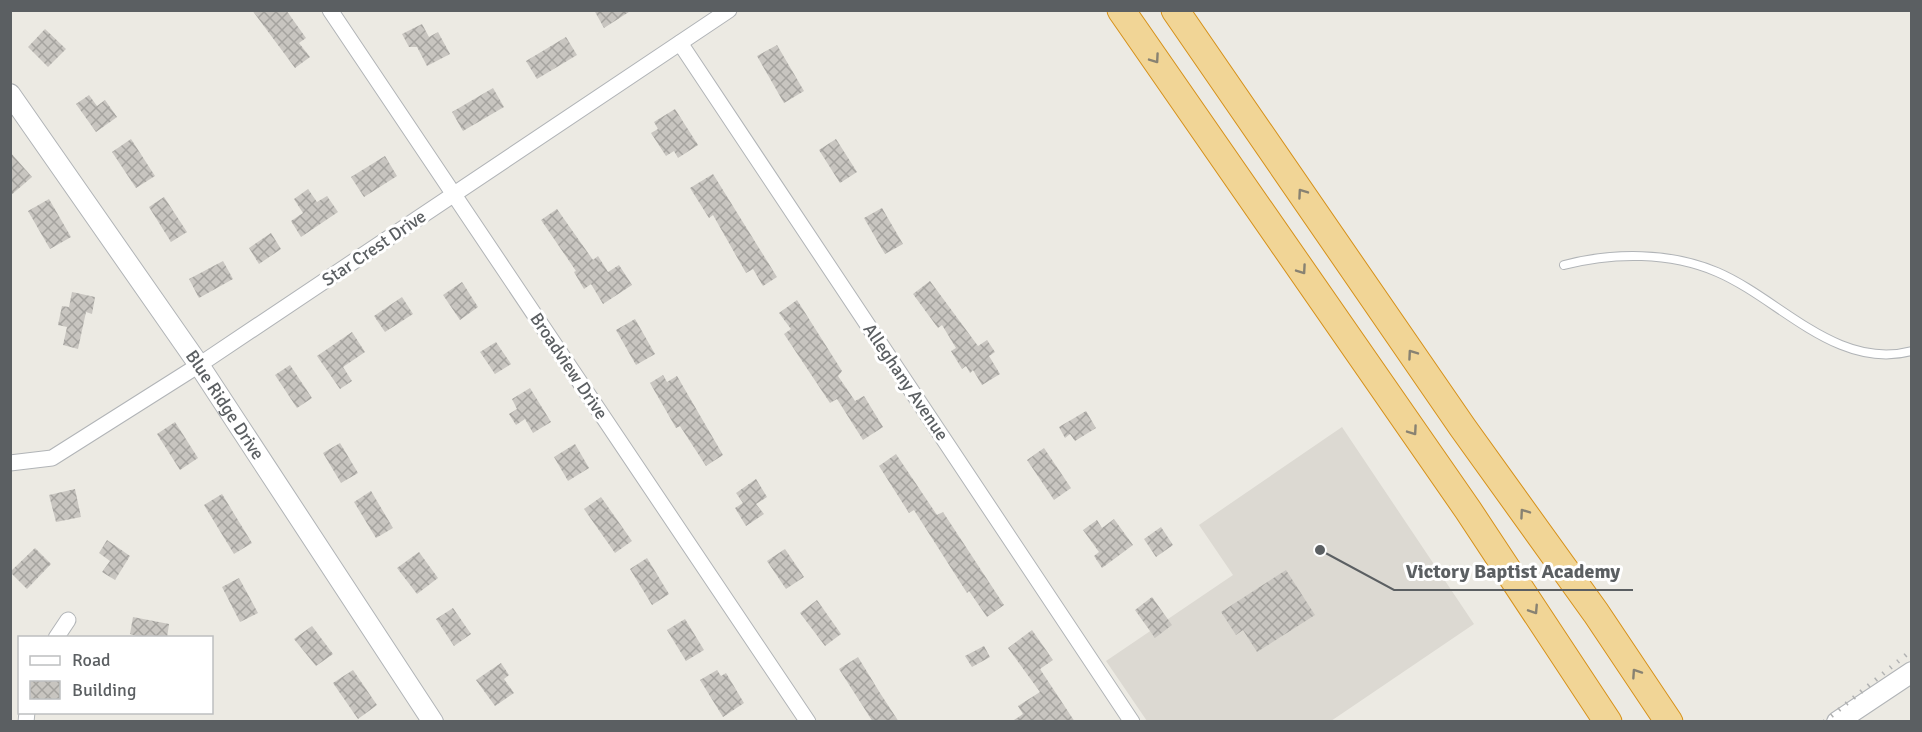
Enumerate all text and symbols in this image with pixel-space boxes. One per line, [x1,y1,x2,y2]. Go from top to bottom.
one-way arrow [1148,52,1159,63]
one-way arrow [1298,189,1309,200]
street label: Star Crest Drive [318,205,430,291]
one-way arrow [1295,264,1306,275]
street label: Broadview Drive [525,309,613,423]
street label: Alleghany Avenue [859,319,953,445]
street label: Blue Ridge Drive [181,346,269,464]
one-way arrow [1408,349,1419,360]
one-way arrow [1406,424,1417,435]
one-way arrow [1520,509,1531,520]
callout: Victory Baptist Academy [1394,552,1633,590]
text: Victory Baptist Academy [1406,559,1620,584]
one-way arrow [1527,603,1538,614]
legend [18,636,213,714]
text: Road [72,649,111,671]
one-way arrow [1632,669,1644,679]
text: Building [72,679,136,701]

